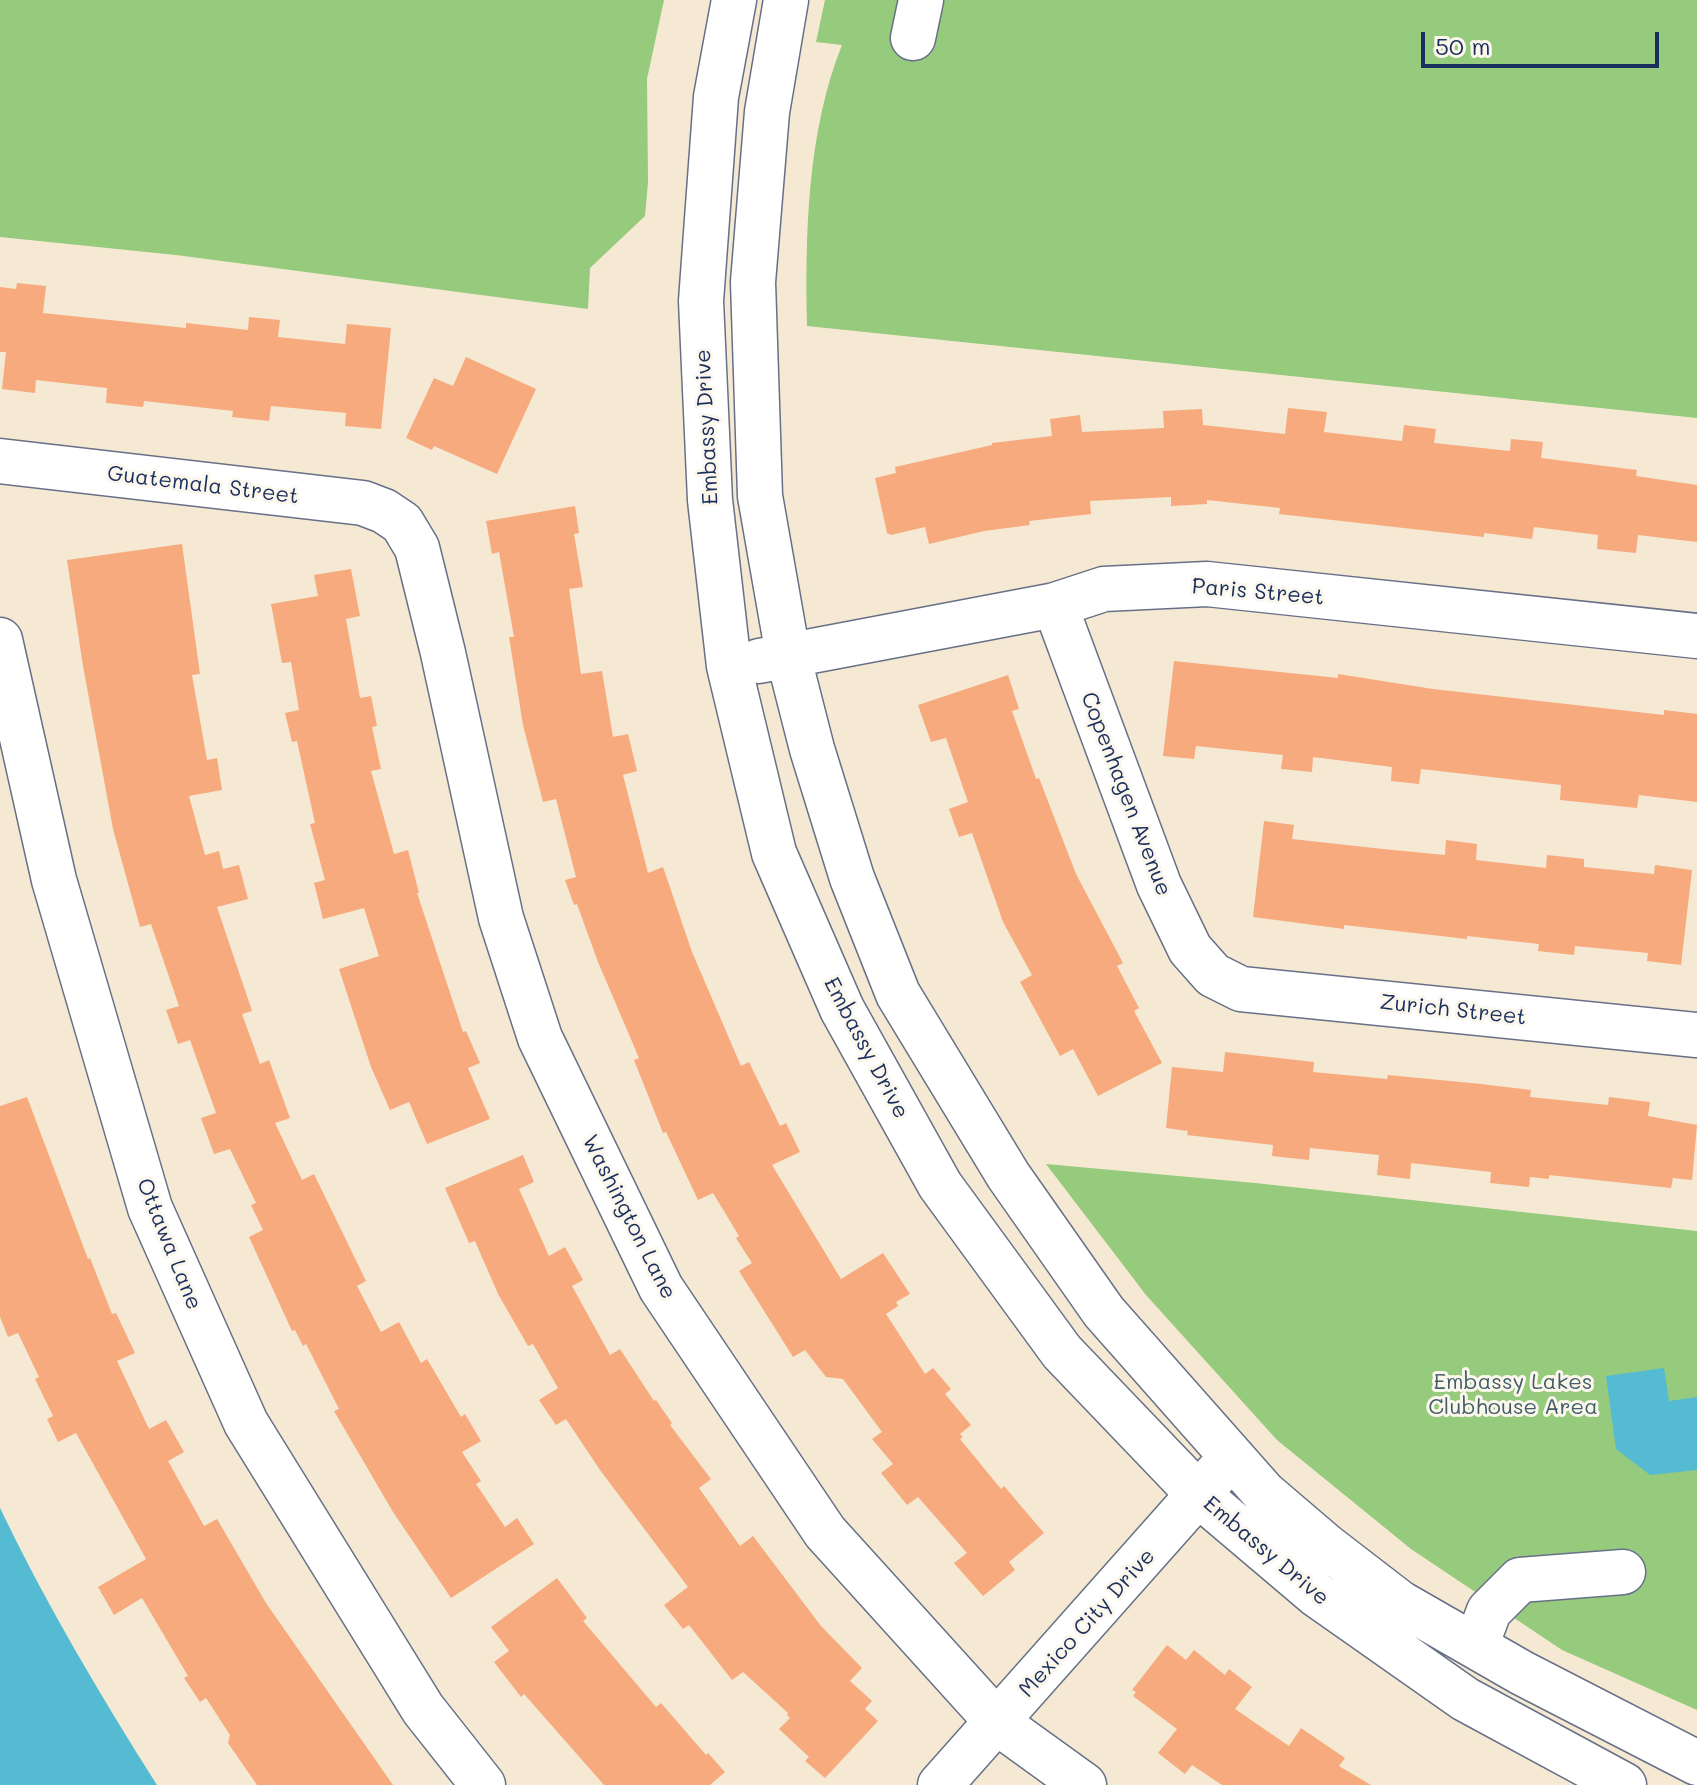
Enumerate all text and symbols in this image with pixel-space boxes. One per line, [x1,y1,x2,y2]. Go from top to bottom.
scale bar [1425,16,1663,66]
text: 50 m [1435,30,1491,61]
street label: Embassy Drive [690,348,724,506]
street label: Guatemala Street [106,460,300,510]
street label: Paris Street [1191,573,1325,611]
street label: Copenhagen Avenue [1075,688,1177,900]
street label: Embassy Drive [818,973,914,1123]
street label: Zurich Street [1379,989,1527,1031]
street label: Washington Lane [576,1130,682,1304]
street label: Ottawa Lane [131,1174,207,1314]
park label: Embassy Lakes Clubhouse Area [1428,1369,1598,1420]
street label: Embassy Drive [1198,1491,1334,1611]
street label: Mexico City Drive [1013,1543,1161,1703]

